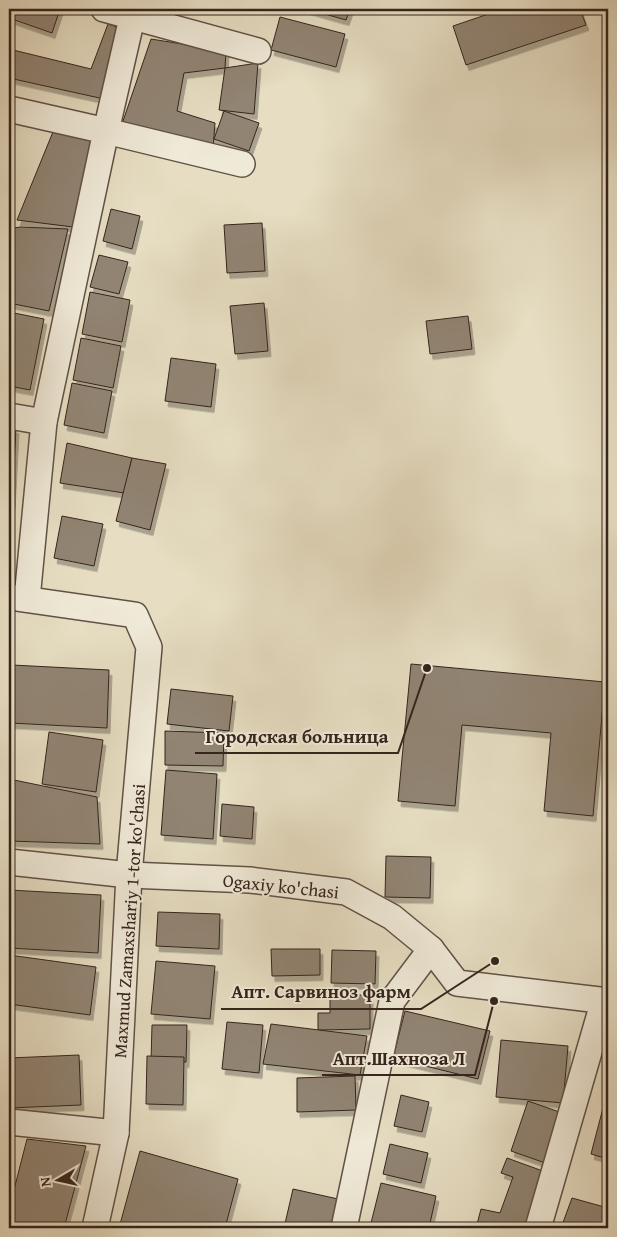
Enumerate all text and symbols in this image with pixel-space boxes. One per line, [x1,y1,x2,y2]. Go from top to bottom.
callout: Городская больница [195,719,398,753]
text: Городская больница [206,722,389,750]
street label: Maxmud Zamaxshariy 1-tor ko'chasi [106,783,152,1059]
street label: Ogaxiy ko'chasi [222,866,340,906]
callout: Апт. Сарвиноз фарм [221,975,421,1009]
text: Апт. Сарвиноз фарм [231,977,411,1005]
callout: Апт.Шахноза Л [322,1041,475,1075]
text: Апт.Шахноза Л [333,1044,466,1072]
north arrow [32,1154,82,1204]
text: N [34,1175,56,1188]

